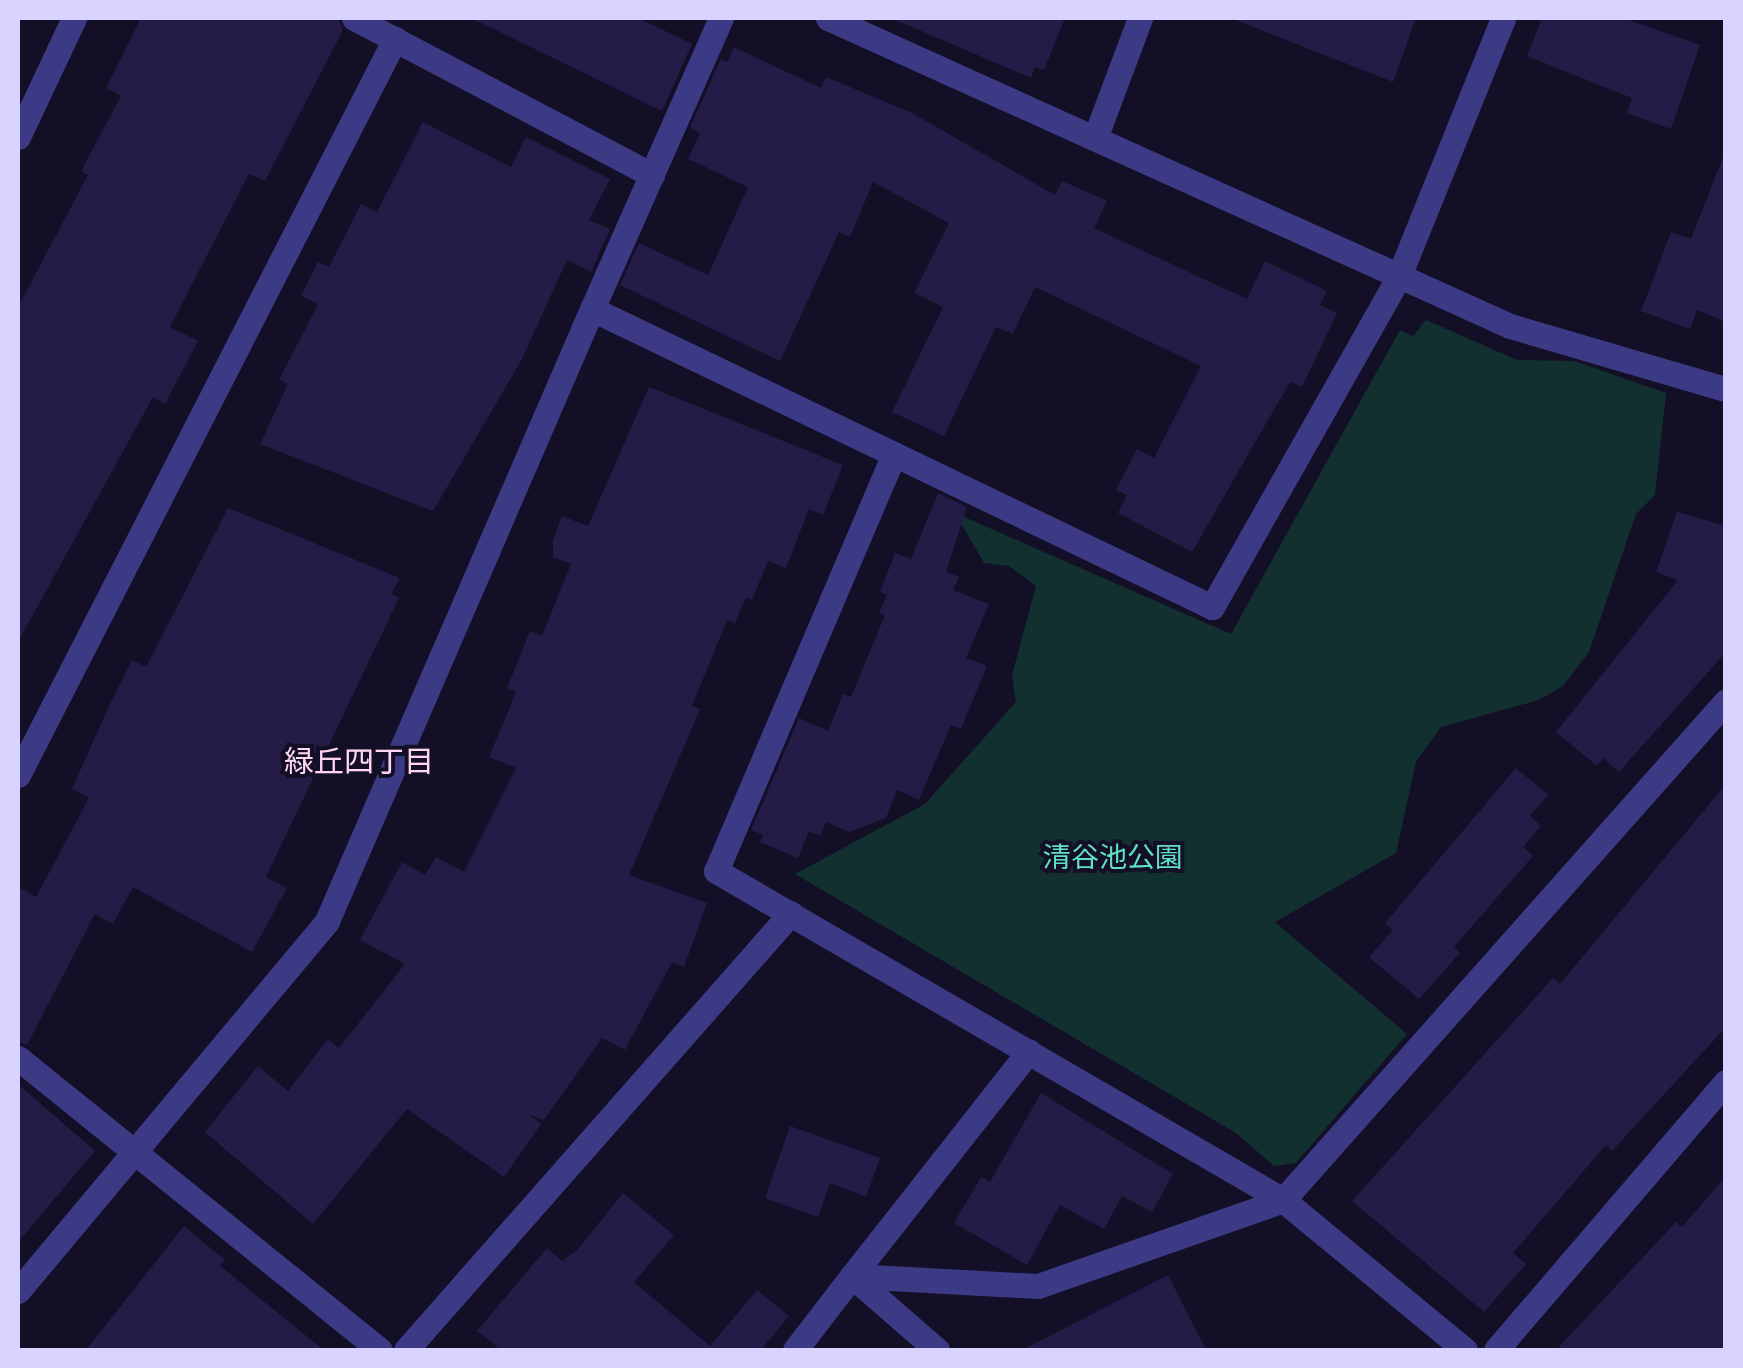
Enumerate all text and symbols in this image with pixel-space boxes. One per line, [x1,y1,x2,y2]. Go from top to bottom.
district label: 緑丘四丁目 [284,743,434,779]
park label: 清谷池公園 [1043,840,1183,874]

